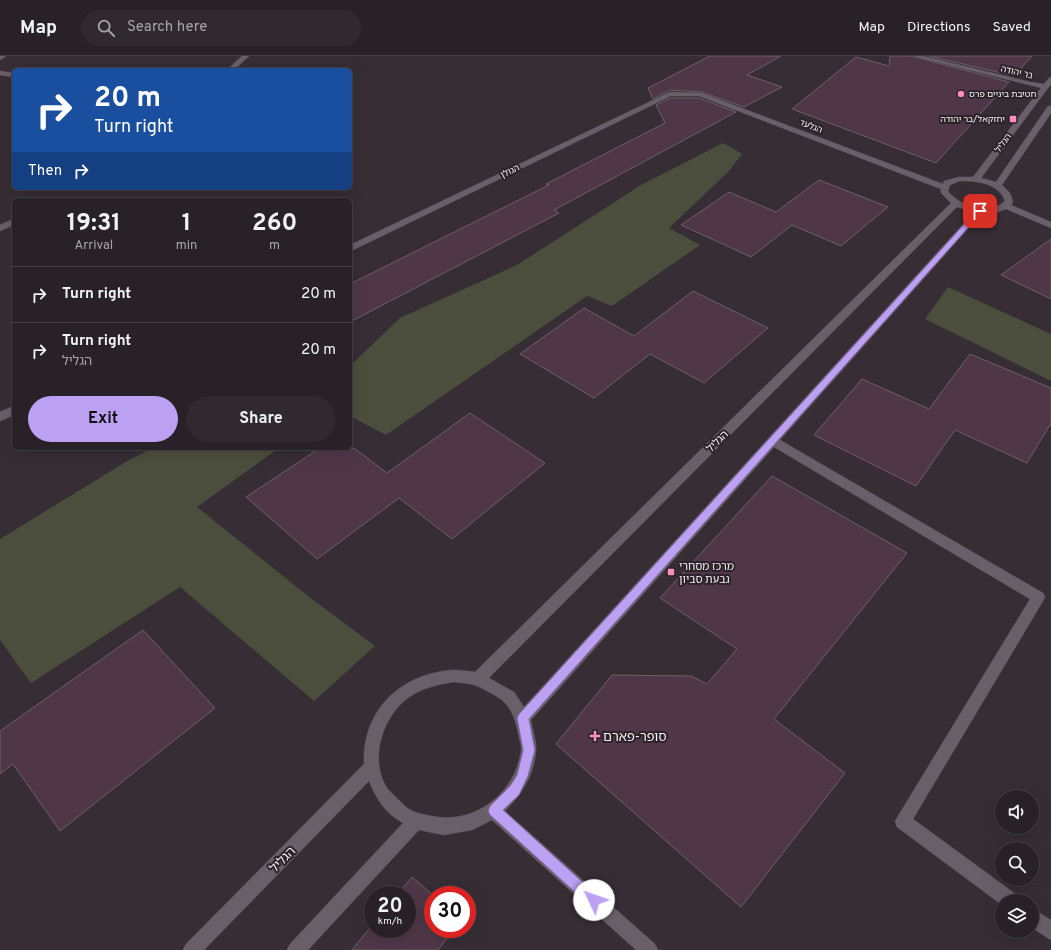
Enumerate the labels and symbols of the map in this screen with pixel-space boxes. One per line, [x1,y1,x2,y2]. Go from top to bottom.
street label: בר יהודה [1000,63,1034,82]
marker: חטיבת ביניים פרס [956,89,966,99]
place label: חטיבת ביניים פרס [969,89,1036,100]
place label: יחזקאל/בר יהודה [940,114,1005,125]
marker: יחזקאל/בר יהודה [1008,114,1018,124]
street label: הגלעד [798,117,824,136]
street label: הגליל [993,132,1014,155]
street label: הגולן [499,162,521,181]
pin [963,194,997,228]
street label: הגליל [704,428,732,456]
place label: מרכז מסחרי גבעת סביון [679,560,734,587]
marker: מרכז מסחרי גבעת סביון [666,567,676,577]
place label: סופר-פארם [603,730,667,746]
marker: סופר-פארם [590,731,600,741]
street label: הגליל [267,844,300,877]
position arrow [573,879,615,921]
speed limit sign: 30 [424,886,476,938]

